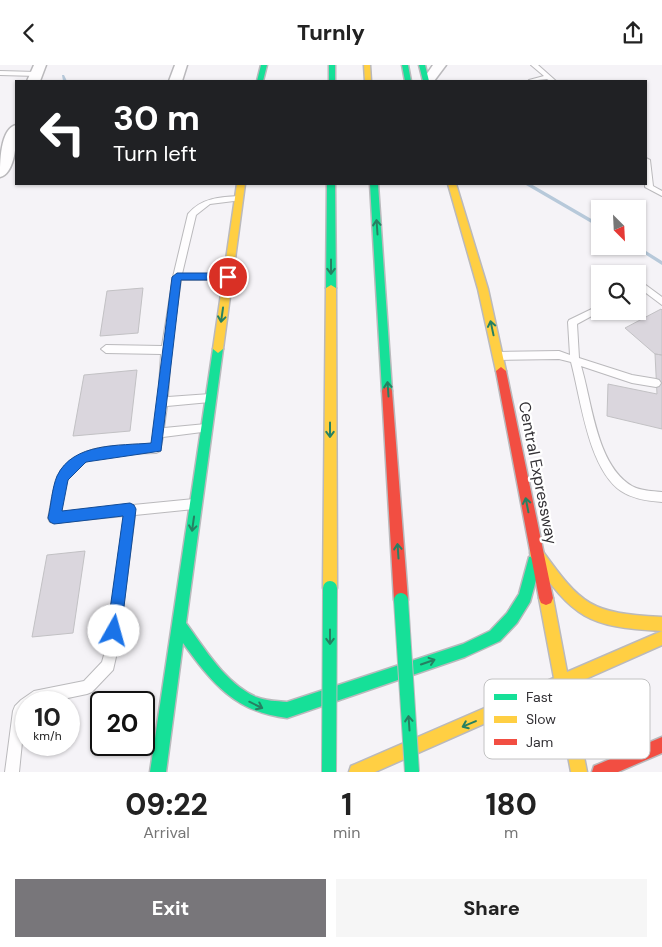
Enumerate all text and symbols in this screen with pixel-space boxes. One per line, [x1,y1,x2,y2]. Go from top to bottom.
text: Turnly [297,18,365,47]
icon: back [15,19,43,47]
icon: share [619,19,647,47]
text: 30 m [113,95,200,141]
icon: left [30,100,95,165]
text: Turn left [113,139,197,168]
north arrow [591,200,646,255]
map controls [591,200,646,320]
one-way arrow [373,219,382,235]
pin [207,256,249,298]
one-way arrow [326,259,336,275]
icon: arrive [214,263,242,291]
button: search [591,265,646,320]
one-way arrow [217,307,227,323]
one-way arrow [487,321,496,337]
one-way arrow [383,381,392,397]
street label: Central Expressway [514,400,562,546]
one-way arrow [325,422,335,438]
one-way arrow [522,497,531,513]
one-way arrow [188,516,198,532]
one-way arrow [394,543,403,559]
position arrow [87,604,139,656]
one-way arrow [325,629,334,645]
one-way arrow [419,657,435,667]
legend [484,679,650,759]
text: Fast [526,688,553,706]
speed limit sign: 20 [90,691,155,756]
text: 10 [34,701,61,734]
one-way arrow [248,701,263,710]
text: Slow [526,710,556,728]
one-way arrow [405,716,414,732]
one-way arrow [462,719,477,729]
text: km/h [33,728,62,744]
text: Jam [526,733,553,751]
text: 09:22 [125,785,208,824]
text: 1 [341,785,352,824]
text: 180 [486,785,537,824]
text: Arrival [143,822,190,843]
text: min [333,822,360,843]
text: m [504,822,518,843]
button: Exit [15,879,326,937]
button: Share [336,879,647,937]

